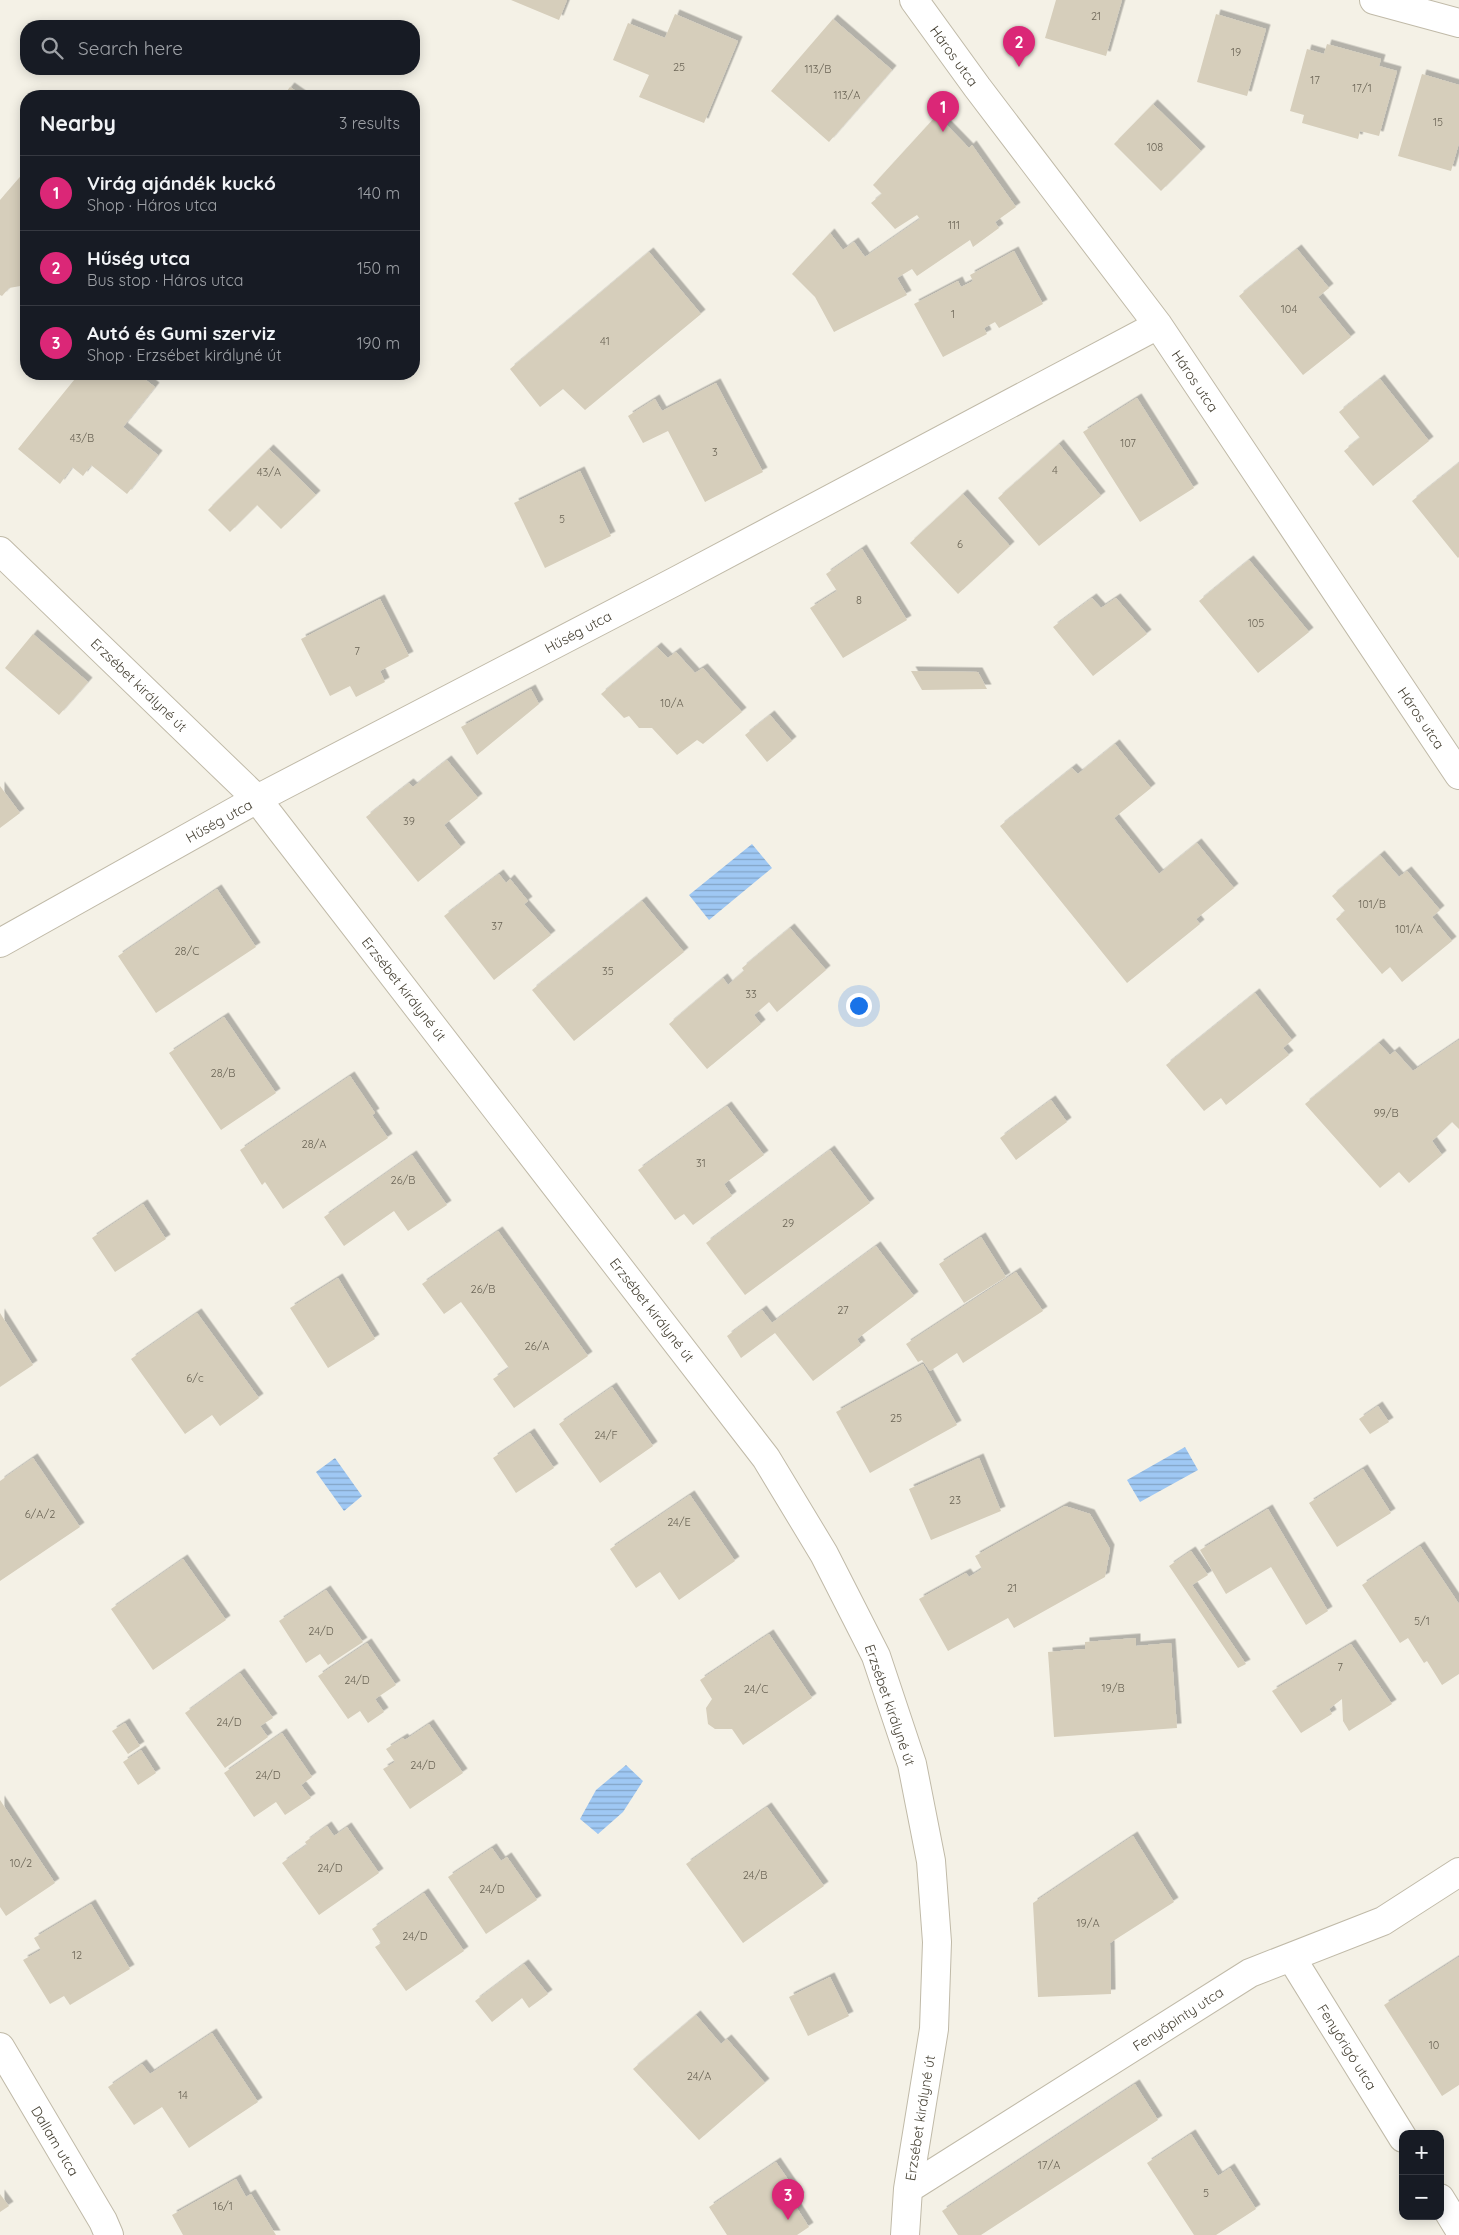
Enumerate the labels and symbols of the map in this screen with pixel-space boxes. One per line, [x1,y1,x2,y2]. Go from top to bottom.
house number: 21 [1091,9,1101,23]
street label: Háros utca [926,22,982,90]
pin: 2 [1003,26,1035,67]
house number: 19 [1231,45,1241,59]
house number: 25 [673,60,685,74]
house number: 113/B [805,62,831,76]
house number: 17 [1310,73,1320,87]
house number: 17/1 [1352,81,1372,95]
house number: 113/A [834,88,860,102]
pin: 1 [927,91,959,132]
house number: 15 [1433,115,1443,129]
house number: 108 [1147,140,1163,154]
house number: 111 [948,218,960,232]
house number: 104 [1281,302,1297,316]
house number: 1 [951,307,955,321]
house number: 41 [600,334,610,348]
street label: Háros utca [1168,347,1222,415]
house number: 43/B [70,431,94,445]
house number: 107 [1120,436,1136,450]
house number: 3 [712,445,718,459]
house number: 4 [1052,463,1058,477]
house number: 43/A [257,465,281,479]
house number: 5 [559,512,565,526]
house number: 6 [957,537,963,551]
house number: 8 [856,593,862,607]
street label: Hűség utca [541,607,615,657]
house number: 105 [1248,616,1264,630]
street label: Erzsébet királyné út [87,634,191,736]
house number: 7 [354,644,360,658]
street label: Háros utca [1394,684,1448,752]
house number: 10/A [660,696,684,710]
street label: Hűség utca [183,795,255,847]
house number: 39 [403,814,415,828]
house number: 101/B [1358,897,1386,911]
house number: 37 [491,919,503,933]
house number: 101/A [1395,922,1423,936]
street label: Erzsébet királyné út [358,933,450,1045]
house number: 28/C [175,944,199,958]
house number: 35 [602,964,614,978]
house number: 33 [745,987,757,1001]
your location [846,993,872,1019]
house number: 28/B [211,1066,235,1080]
house number: 99/B [1373,1106,1399,1120]
house number: 28/A [302,1137,326,1151]
house number: 31 [696,1156,706,1170]
house number: 26/B [391,1173,415,1187]
house number: 29 [782,1216,794,1230]
street label: Erzsébet királyné út [606,1254,698,1366]
house number: 26/B [471,1282,495,1296]
house number: 27 [837,1303,849,1317]
house number: 26/A [525,1339,549,1353]
house number: 6/c [186,1371,204,1385]
house number: 25 [890,1411,902,1425]
house number: 24/F [594,1428,618,1442]
house number: 23 [949,1493,961,1507]
house number: 6/A/2 [25,1507,55,1521]
house number: 24/E [667,1515,691,1529]
house number: 21 [1007,1581,1017,1595]
house number: 5/1 [1414,1614,1430,1628]
house number: 24/D [308,1624,334,1638]
street label: Erzsébet királyné út [861,1642,919,1768]
house number: 7 [1337,1660,1343,1674]
house number: 24/D [344,1673,370,1687]
house number: 19/B [1101,1681,1125,1695]
house number: 24/C [744,1682,768,1696]
house number: 24/D [216,1715,242,1729]
house number: 24/D [410,1758,436,1772]
house number: 24/D [255,1768,281,1782]
house number: 10/2 [10,1856,32,1870]
house number: 24/D [317,1861,343,1875]
house number: 24/B [743,1868,767,1882]
house number: 24/D [479,1882,505,1896]
house number: 19/A [1076,1916,1100,1930]
house number: 24/D [402,1929,428,1943]
house number: 12 [72,1948,82,1962]
street label: Fenyőpinty utca [1129,1983,1227,2055]
street label: Fenyőrigó utca [1313,2001,1381,2093]
house number: 10 [1429,2038,1439,2052]
street label: Erzsébet királyné út [901,2054,939,2182]
house number: 24/A [687,2069,711,2083]
house number: 14 [178,2088,188,2102]
street label: Dallam utca [27,2103,83,2179]
house number: 17/A [1038,2158,1060,2172]
pin: 3 [772,2179,804,2220]
house number: 5 [1203,2186,1209,2200]
house number: 16/1 [213,2199,233,2213]

